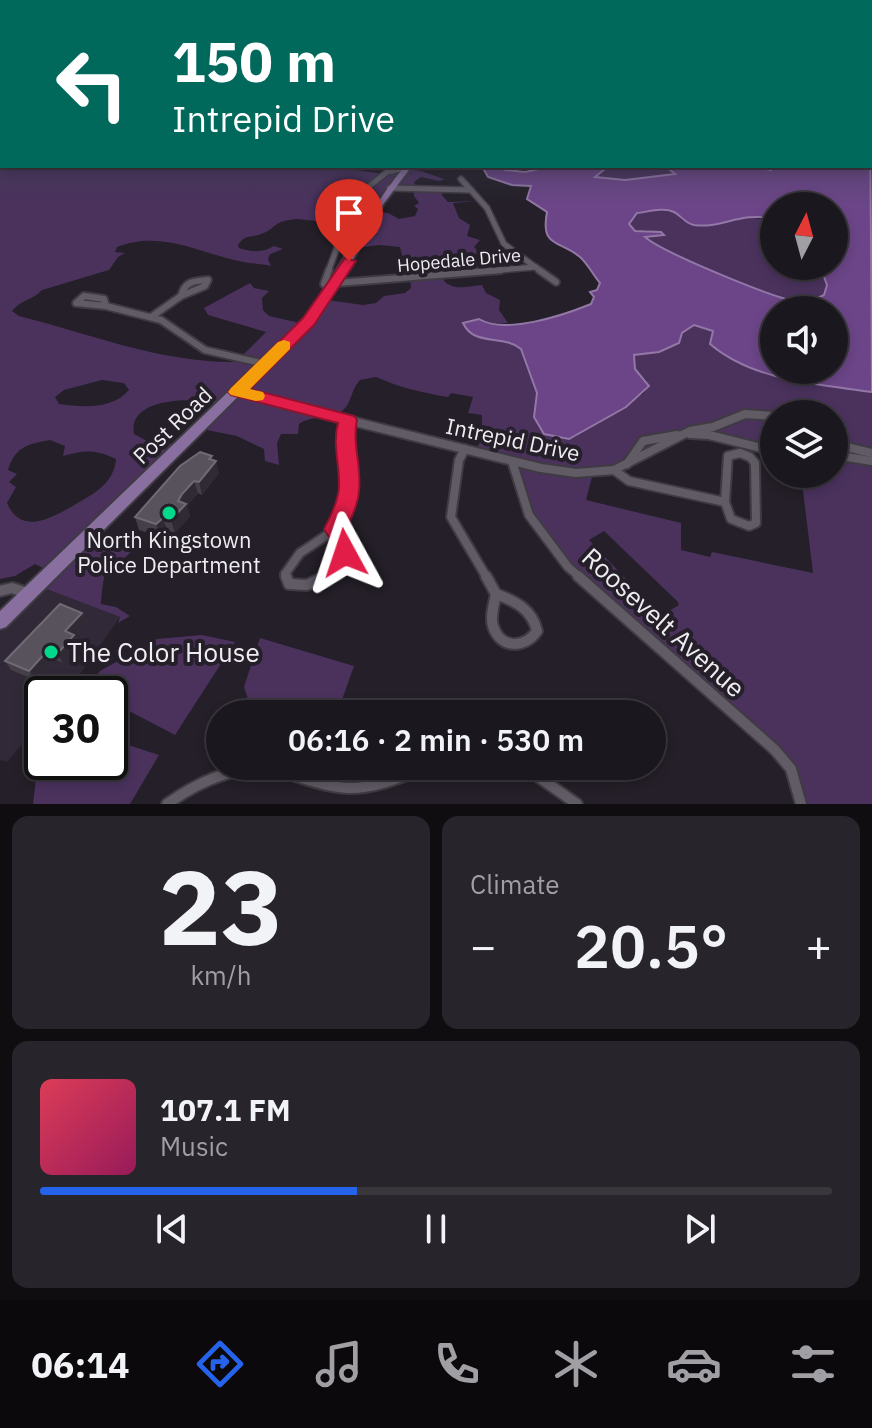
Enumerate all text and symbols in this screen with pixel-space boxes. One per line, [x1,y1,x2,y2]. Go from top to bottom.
text: 150 m [172,25,336,97]
icon: left [40,32,144,136]
text: Intrepid Drive [172,95,395,142]
pin [315,179,383,261]
icon: arrive [327,191,371,235]
north arrow [760,192,848,280]
map controls [760,192,848,488]
street label: Hopedale Drive [396,243,522,277]
button: sound [760,296,848,384]
street label: Post Road [126,380,218,470]
button: layers [760,400,848,488]
street label: Intrepid Drive [443,411,583,467]
marker: North Kingstown Police Department [160,504,178,522]
position arrow [303,511,387,595]
place label: North Kingstown Police Department [77,525,261,579]
street label: Roosevelt Avenue [575,540,753,704]
place label: The Color House [67,635,260,669]
marker: The Color House [42,643,60,661]
speed limit sign: 30 [24,676,128,780]
text: 06:16 · 2 min · 530 m [288,720,584,759]
text: 23 [159,838,283,974]
text: Climate [470,867,560,901]
text: 20.5° [574,906,728,985]
text: − [470,917,496,974]
text: + [806,917,832,974]
text: km/h [190,958,252,992]
text: 107.1 FM [160,1090,291,1129]
text: Music [160,1129,228,1163]
icon: previous [150,1207,194,1251]
icon: pause [414,1207,458,1251]
icon: next [678,1207,722,1251]
icon: directions [192,1336,248,1392]
icon: music [311,1336,367,1392]
icon: phone [429,1336,485,1392]
icon: climate [548,1336,604,1392]
icon: car [666,1336,722,1392]
icon: filters [785,1336,841,1392]
text: 06:14 [31,1341,130,1388]

